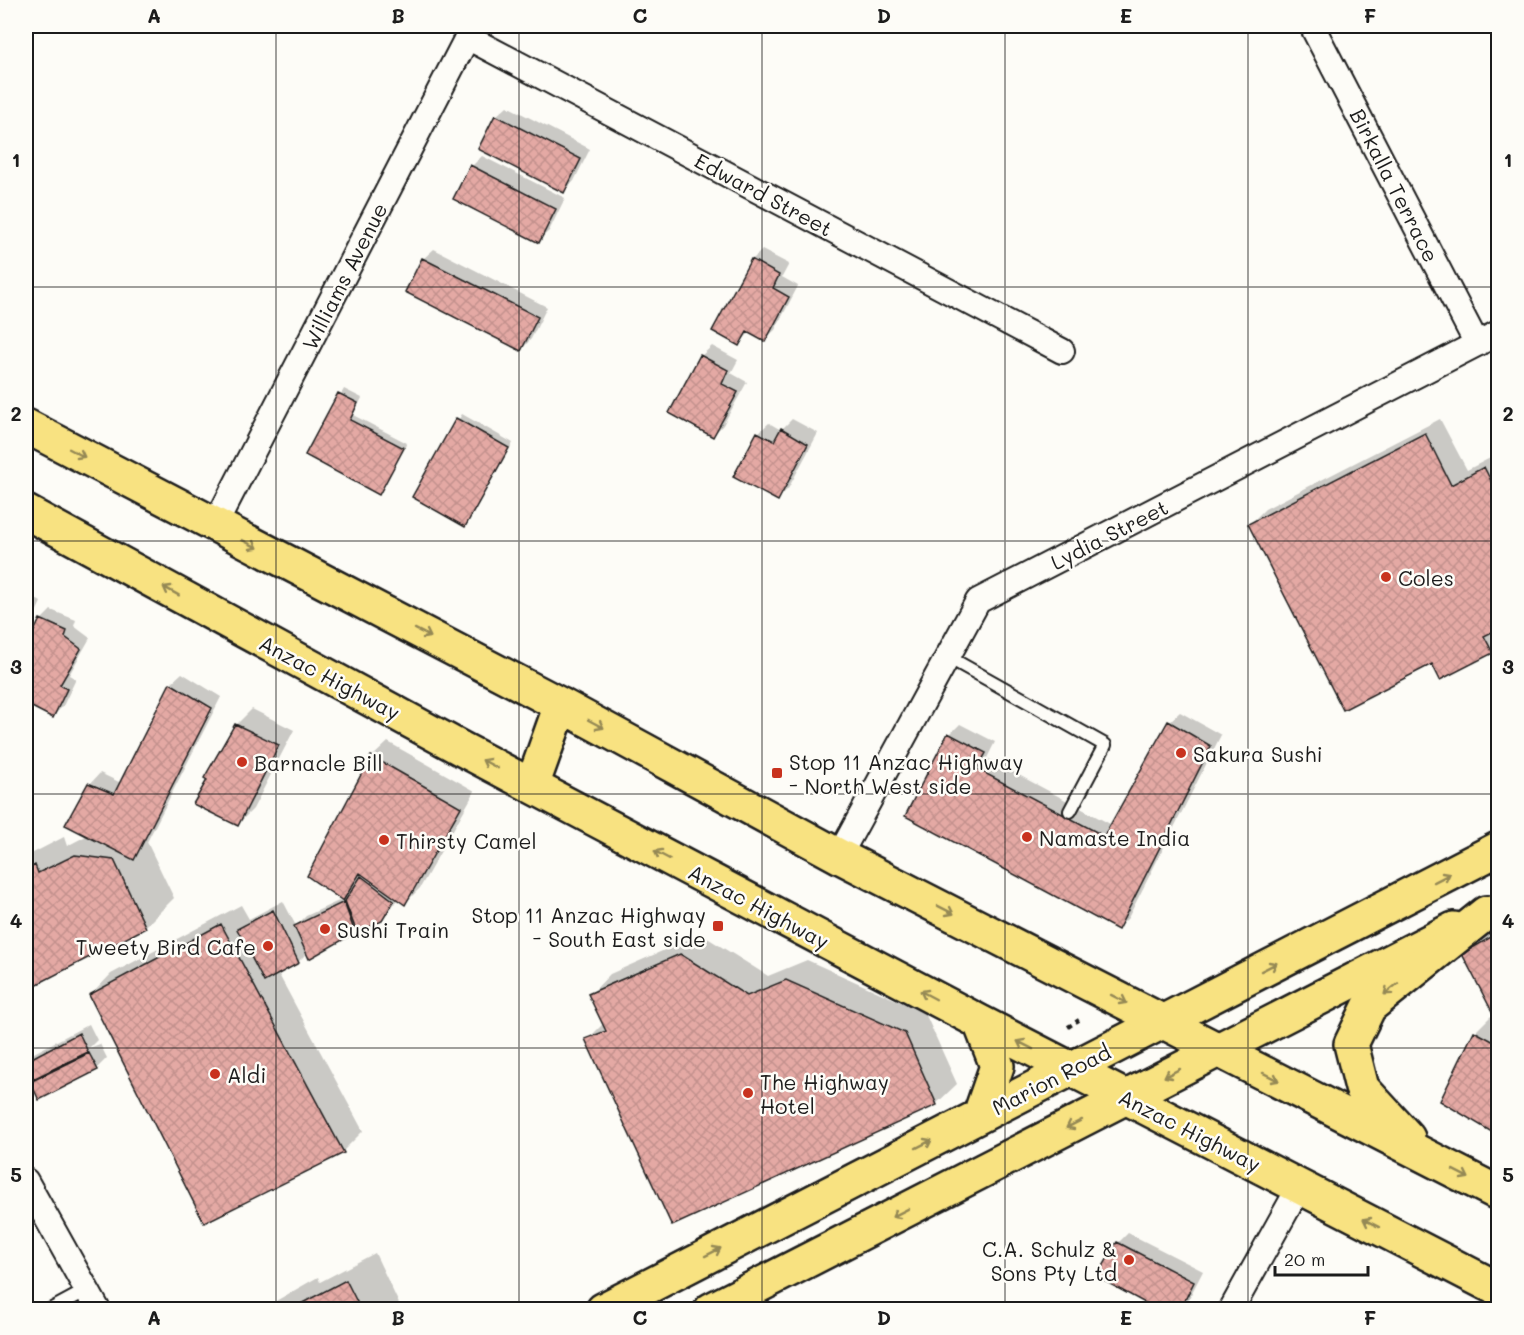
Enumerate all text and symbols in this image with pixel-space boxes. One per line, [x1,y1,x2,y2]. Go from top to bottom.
text: A [147,2,161,28]
text: B [391,2,405,28]
text: C [633,2,648,28]
text: D [877,2,891,28]
text: E [1120,2,1132,28]
text: F [1364,2,1377,28]
street label: Birkalla Terrace [1345,104,1445,266]
text: 1 [12,146,20,172]
street label: Edward Street [690,146,838,242]
text: 1 [1504,146,1512,172]
street label: Williams Avenue [295,198,393,354]
text: 2 [10,400,22,426]
text: 2 [1502,400,1514,426]
one-way arrow [68,448,86,459]
street label: Lydia Street [1046,493,1172,575]
one-way arrow [241,538,259,550]
place label: Coles [1398,564,1454,591]
marker: Coles [1379,570,1393,584]
one-way arrow [163,585,181,596]
one-way arrow [414,628,432,640]
street label: Anzac Highway [255,629,405,725]
text: 3 [10,653,22,679]
text: 3 [1502,653,1514,679]
one-way arrow [586,719,604,730]
place label: Sakura Sushi [1193,740,1323,767]
marker: Sakura Sushi [1174,746,1188,760]
place label: Stop 11 Anzac Highway - North West side [789,748,1023,799]
place label: Barnacle Bill [254,749,383,776]
marker: Barnacle Bill [235,755,249,769]
one-way arrow [482,758,499,770]
marker: Stop 11 Anzac Highway - North West side [770,766,784,780]
place label: Namaste India [1039,824,1190,851]
place label: Thirsty Camel [396,827,537,854]
marker: Namaste India [1020,830,1034,844]
marker: Thirsty Camel [377,833,391,847]
one-way arrow [654,849,672,860]
street label: Anzac Highway [684,858,834,954]
one-way arrow [1433,871,1451,883]
place label: Stop 11 Anzac Highway - South East side [472,901,706,952]
one-way arrow [936,905,954,916]
text: 4 [10,907,23,933]
text: 4 [1502,907,1515,933]
place label: Sushi Train [337,916,449,943]
marker: Stop 11 Anzac Highway - South East side [711,919,725,933]
marker: Sushi Train [318,922,332,936]
place label: Tweety Bird Cafe [76,933,256,960]
marker: Tweety Bird Cafe [261,939,275,953]
one-way arrow [1259,961,1277,972]
one-way arrow [1384,983,1400,996]
one-way arrow [920,989,937,1001]
one-way arrow [1110,994,1128,1005]
street label: Marion Road [987,1037,1115,1121]
one-way arrow [1016,1039,1034,1051]
place label: Aldi [227,1061,267,1088]
marker: Aldi [208,1067,222,1081]
place label: The Highway Hotel [760,1068,889,1119]
one-way arrow [1164,1068,1182,1080]
one-way arrow [1261,1071,1279,1083]
street label: Anzac Highway [1114,1083,1266,1177]
marker: The Highway Hotel [741,1086,755,1100]
one-way arrow [1065,1118,1083,1130]
one-way arrow [915,1138,932,1150]
text: 5 [10,1161,22,1187]
text: 5 [1502,1161,1514,1187]
one-way arrow [1452,1168,1469,1180]
one-way arrow [891,1207,909,1219]
one-way arrow [1363,1217,1380,1229]
place label: C.A. Schulz & Sons Pty Ltd [982,1235,1117,1286]
scale bar [1275,1239,1368,1277]
one-way arrow [704,1246,722,1258]
text: 20 m [1284,1247,1325,1271]
marker: C.A. Schulz & Sons Pty Ltd [1122,1253,1136,1267]
text: A [147,1304,161,1330]
text: B [391,1304,405,1330]
text: C [633,1304,648,1330]
text: D [877,1304,891,1330]
text: E [1120,1304,1132,1330]
text: F [1364,1304,1377,1330]

